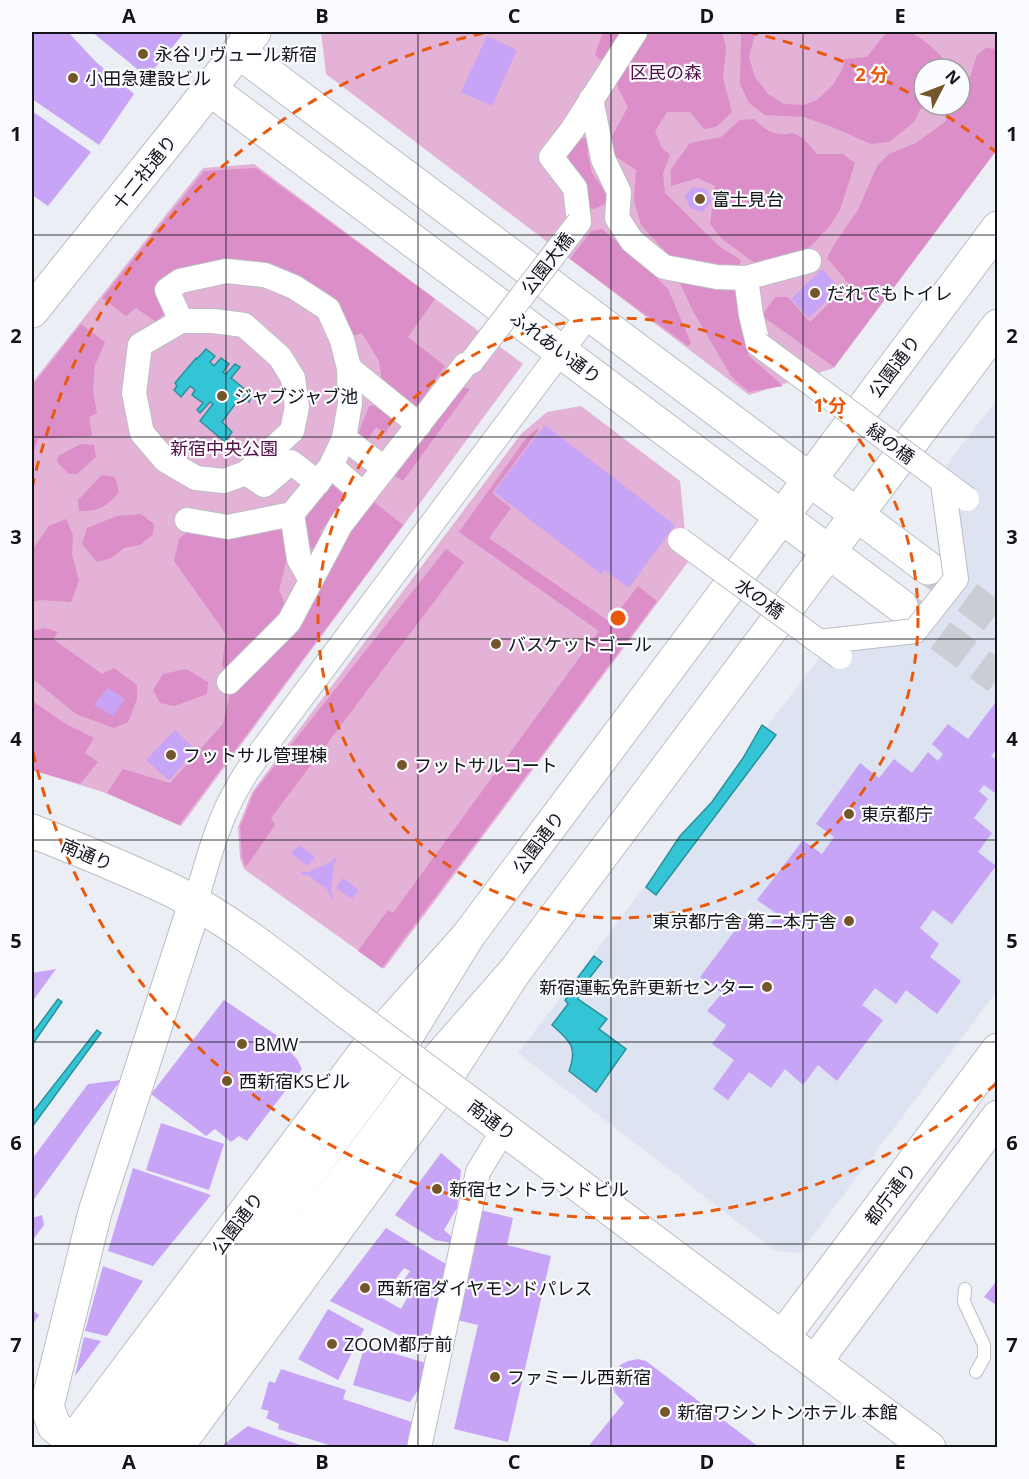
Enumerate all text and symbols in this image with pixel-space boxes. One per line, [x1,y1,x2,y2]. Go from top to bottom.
text: A [122,2,136,29]
text: B [315,2,329,29]
text: C [508,2,521,29]
text: D [700,2,714,29]
text: E [894,2,906,29]
place label: 永谷リヴュール新宿 [155,42,317,66]
marker: 永谷リヴュール新宿 [136,47,150,61]
north arrow [912,57,972,117]
park label: 区民の森 [630,60,702,84]
text: 2 分 [856,62,888,86]
text: N [941,65,966,89]
place label: 小田急建設ビル [85,66,211,90]
marker: 小田急建設ビル [66,71,80,85]
text: 1 [10,120,22,147]
text: 1 [1006,120,1018,147]
street label: 十二社通り [106,129,182,215]
place label: 富士見台 [712,187,784,211]
marker: 富士見台 [693,192,707,206]
street label: 公園大橋 [515,227,579,299]
place label: だれでもトイレ [827,281,952,305]
marker: だれでもトイレ [808,286,822,300]
street label: ふれあい通り [506,305,606,389]
text: 2 [10,322,22,349]
text: 2 [1006,322,1018,349]
street label: 公園通り [863,330,925,402]
place label: ジャブジャブ池 [234,384,358,408]
marker: ジャブジャブ池 [215,389,229,403]
text: 1 分 [814,393,846,417]
street label: 緑の橋 [862,417,920,469]
park label: 新宿中央公園 [170,436,278,460]
text: 3 [10,523,22,550]
text: 3 [1006,523,1018,550]
street label: 水の橋 [731,572,789,624]
centre of rings [608,608,628,628]
place label: バスケットゴール [508,632,652,656]
marker: バスケットゴール [489,637,503,651]
text: 4 [10,725,22,752]
text: 4 [1006,725,1018,752]
place label: フットサル管理棟 [183,743,327,767]
marker: フットサル管理棟 [164,748,178,762]
place label: フットサルコート [414,753,558,777]
marker: フットサルコート [395,758,409,772]
place label: 東京都庁 [861,802,933,826]
street label: 公園通り [507,806,569,878]
marker: 東京都庁 [842,807,856,821]
street label: 南通り [57,832,117,876]
place label: 東京都庁舎 第二本庁舎 [652,909,837,933]
marker: 東京都庁舎 第二本庁舎 [842,914,856,928]
text: 5 [10,927,22,954]
text: 5 [1006,927,1018,954]
place label: 新宿運転免許更新センター [539,975,755,999]
marker: 新宿運転免許更新センター [760,980,774,994]
place label: BMW [254,1032,299,1056]
marker: BMW [235,1037,249,1051]
place label: 西新宿KSビル [239,1069,350,1093]
marker: 西新宿KSビル [220,1074,234,1088]
street label: 南通り [463,1094,521,1146]
text: 6 [10,1129,22,1156]
text: 6 [1006,1129,1018,1156]
street label: 都庁通り [859,1158,921,1230]
place label: 新宿セントランドビル [449,1177,629,1201]
marker: 新宿セントランドビル [430,1182,444,1196]
street label: 公園通り [206,1187,268,1259]
place label: 西新宿ダイヤモンドパレス [377,1276,592,1300]
marker: 西新宿ダイヤモンドパレス [358,1281,372,1295]
text: 7 [10,1331,22,1358]
text: 7 [1006,1331,1018,1358]
place label: ZOOM都庁前 [344,1332,453,1356]
marker: ZOOM都庁前 [325,1337,339,1351]
place label: ファミール西新宿 [507,1365,651,1389]
marker: ファミール西新宿 [488,1370,502,1384]
place label: 新宿ワシントンホテル 本館 [677,1400,898,1424]
marker: 新宿ワシントンホテル 本館 [658,1405,672,1419]
text: A [122,1448,136,1475]
text: B [315,1448,329,1475]
text: C [508,1448,521,1475]
text: D [700,1448,714,1475]
text: E [894,1448,906,1475]

